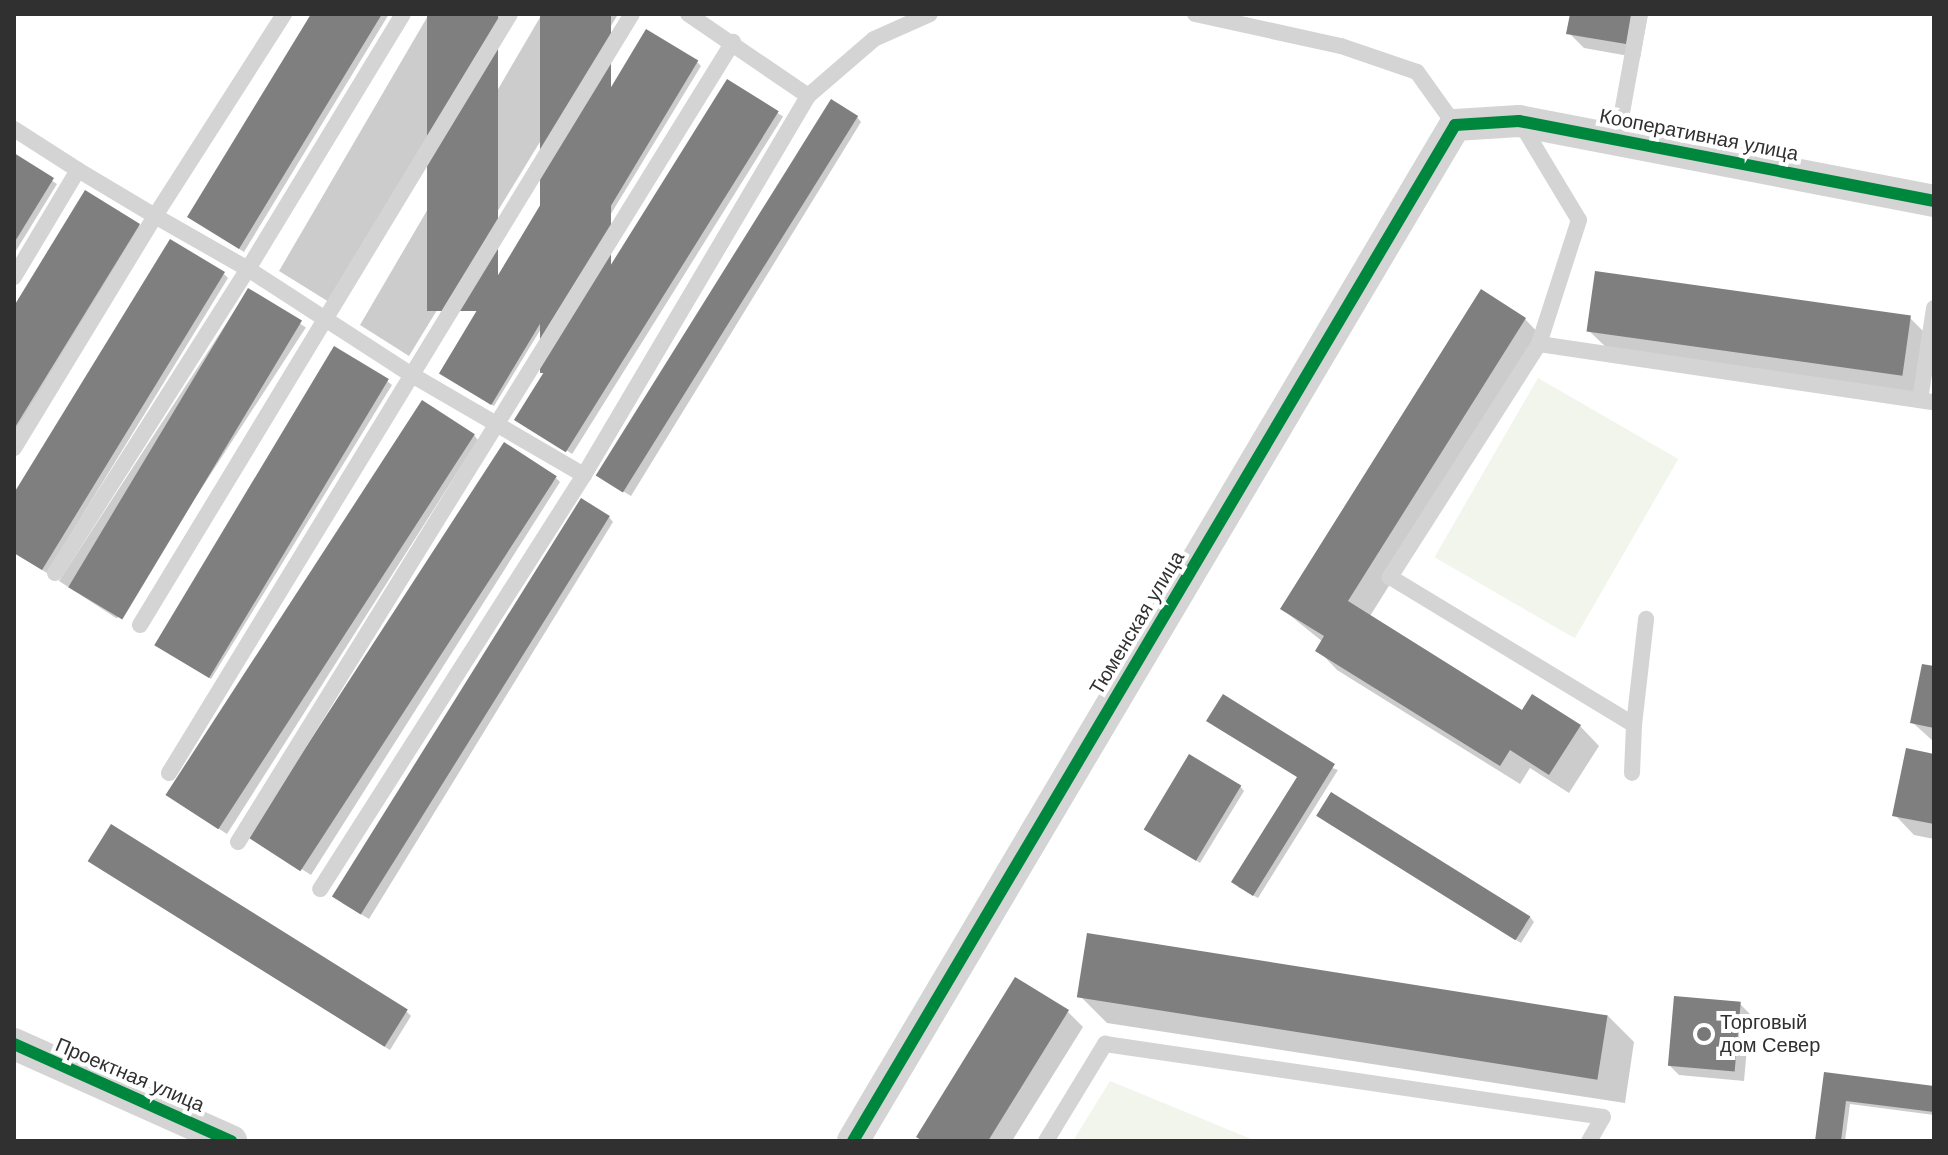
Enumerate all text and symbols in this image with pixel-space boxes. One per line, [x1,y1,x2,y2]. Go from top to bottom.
street label: Кооперативная улица [1597,104,1801,166]
street label: Тюменская улица [1085,547,1189,699]
place label: Торговый дом Север [1720,1010,1820,1057]
marker: Торговый дом Север [1695,1025,1713,1043]
street label: Проектная улица [52,1033,208,1117]

